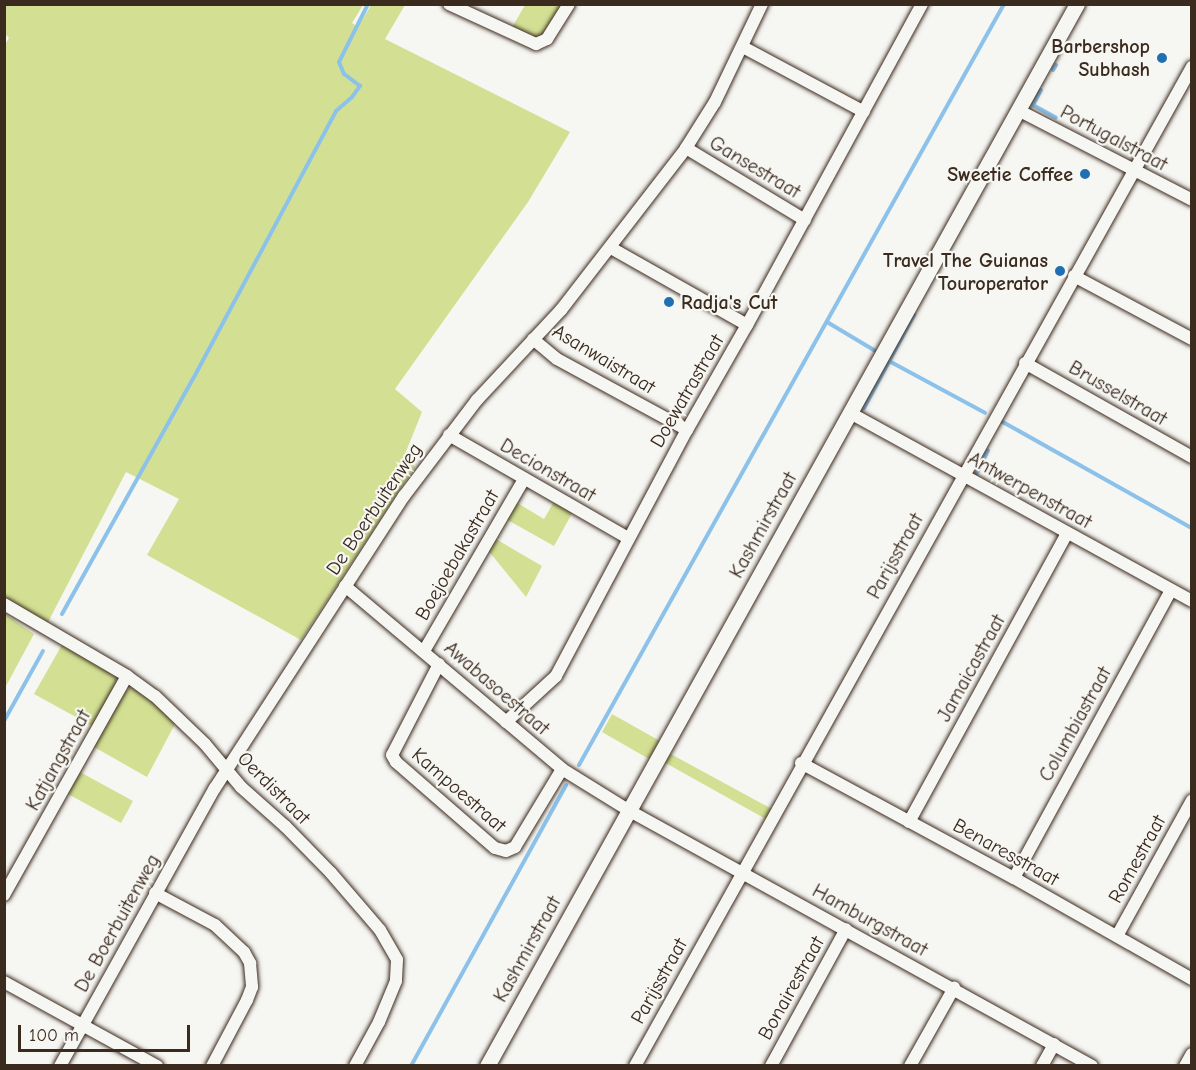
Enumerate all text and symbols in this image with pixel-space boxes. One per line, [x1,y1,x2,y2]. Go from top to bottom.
place label: Barbershop Subhash [1051,34,1150,81]
marker: Barbershop Subhash [1155,51,1169,65]
street label: Portugalstraat [1056,100,1172,176]
street label: Gansestraat [705,130,805,204]
place label: Sweetie Coffee [947,162,1073,186]
marker: Sweetie Coffee [1078,167,1092,181]
place label: Travel The Guianas Touroperator [883,248,1048,295]
marker: Travel The Guianas Touroperator [1053,264,1067,278]
place label: Radja's Cut [681,290,777,314]
marker: Radja's Cut [662,295,676,309]
street label: Asanwaistraat [548,319,660,399]
street label: Doewatrastraat [645,330,729,452]
street label: Brusselstraat [1065,355,1171,431]
street label: Decionstraat [496,433,600,507]
street label: De Boerbuitenweg [321,438,427,580]
street label: Antwerpenstraat [964,446,1096,534]
street label: Kashmirstraat [724,468,802,582]
street label: Boejoebakastraat [410,485,504,625]
street label: Parijsstraat [862,509,928,603]
street label: Jamaicastraat [932,610,1010,726]
street label: Awabasoestraat [440,636,554,740]
street label: Columbiastraat [1034,662,1116,786]
street label: Katjangstraat [20,705,96,815]
street label: Kampoestraat [407,742,511,838]
street label: Oerdistraat [233,747,315,829]
street label: Romestraat [1103,811,1171,907]
street label: Benaresstraat [949,813,1063,891]
street label: De Boerbuitenweg [69,850,165,996]
street label: Hamburgstraat [808,878,932,962]
street label: Kashmirstraat [488,892,566,1006]
street label: Bonairestraat [753,932,829,1044]
street label: Parijsstraat [626,934,692,1028]
scale bar [21,1013,194,1051]
text: 100 m [29,1025,79,1046]

